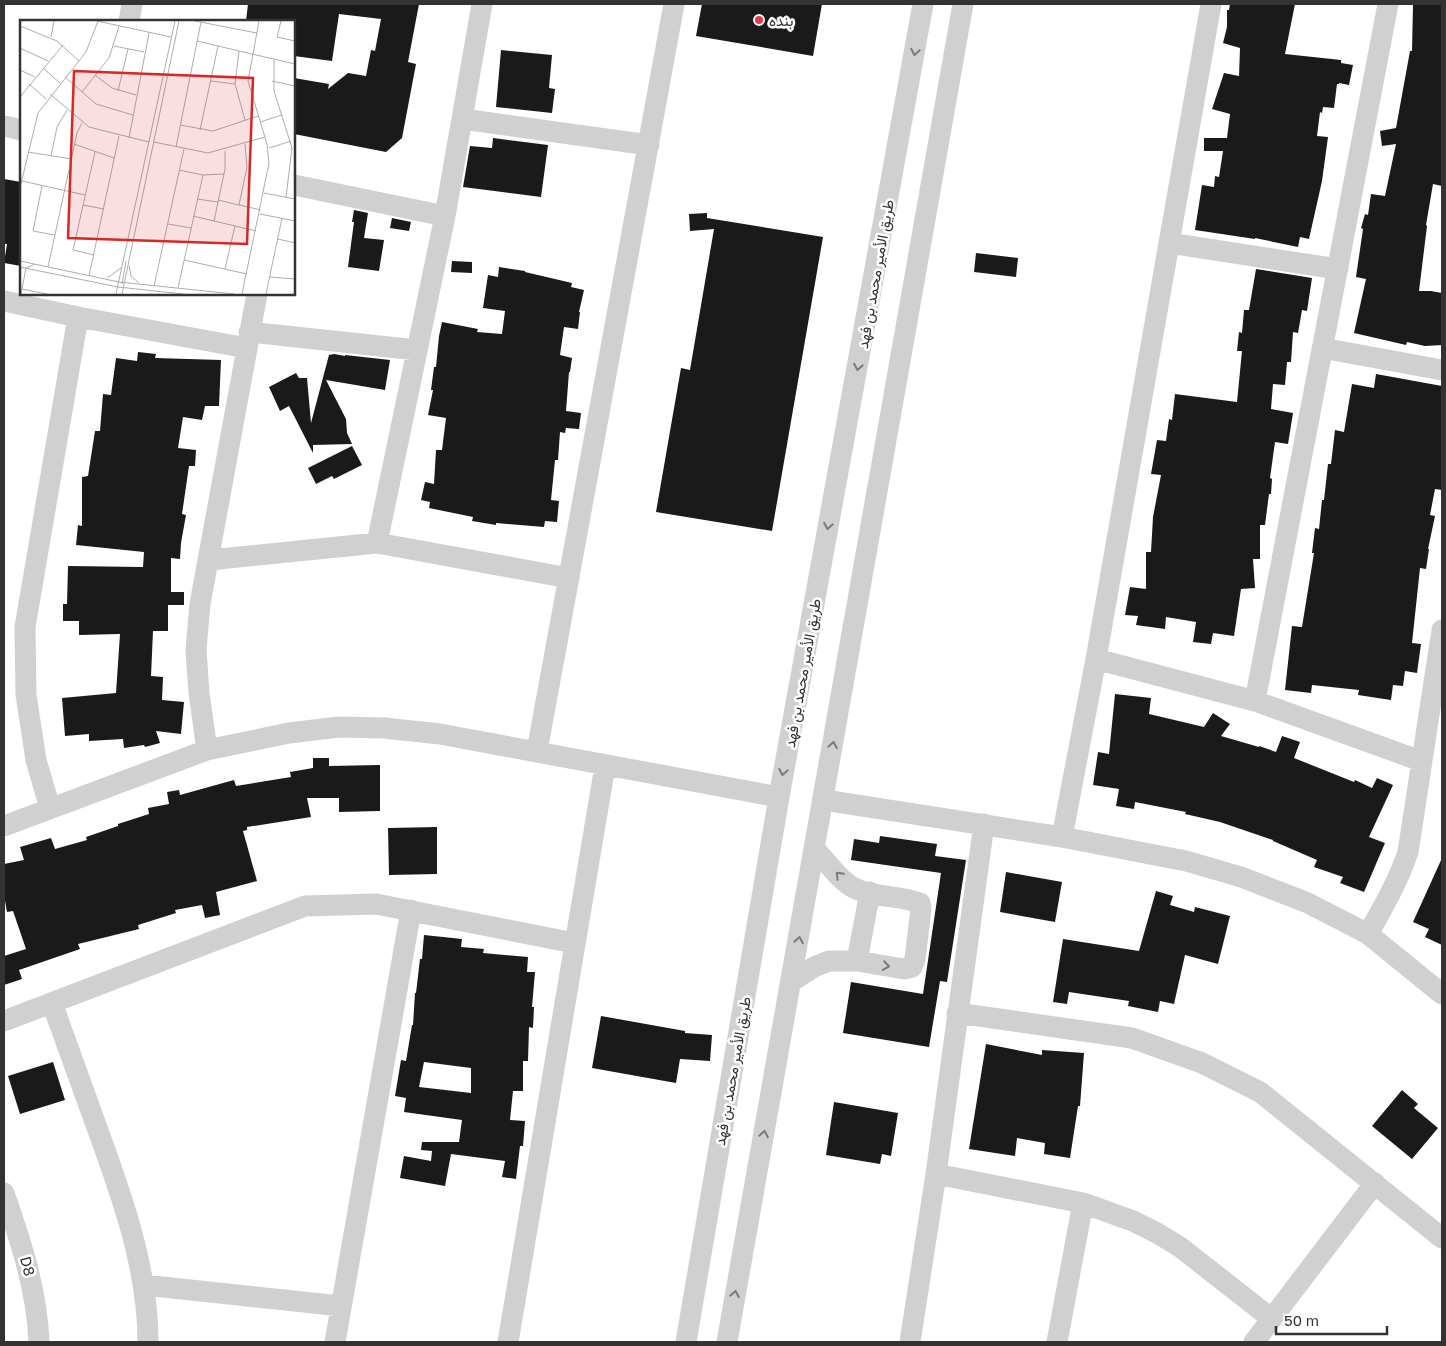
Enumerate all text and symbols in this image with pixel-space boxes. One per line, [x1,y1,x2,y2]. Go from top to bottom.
place label: بنده [769,11,793,30]
marker: بنده [753,14,765,26]
inset map [20,20,295,295]
one-way arrow [911,47,921,56]
street label: طريق الأمير محمد بن فهد [853,198,899,350]
one-way arrow [853,362,863,371]
one-way arrow [824,522,834,531]
street label: طريق الأمير محمد بن فهد [780,597,826,749]
one-way arrow [828,741,838,750]
one-way arrow [779,768,789,777]
one-way arrow [836,871,845,880]
one-way arrow [793,935,803,944]
one-way arrow [881,960,890,970]
street label: طريق الأمير محمد بن فهد [710,995,756,1147]
one-way arrow [758,1130,768,1139]
street label: D8 [17,1254,39,1278]
one-way arrow [730,1290,740,1299]
scale bar [1276,1304,1387,1336]
text: 50 m [1284,1311,1319,1329]

